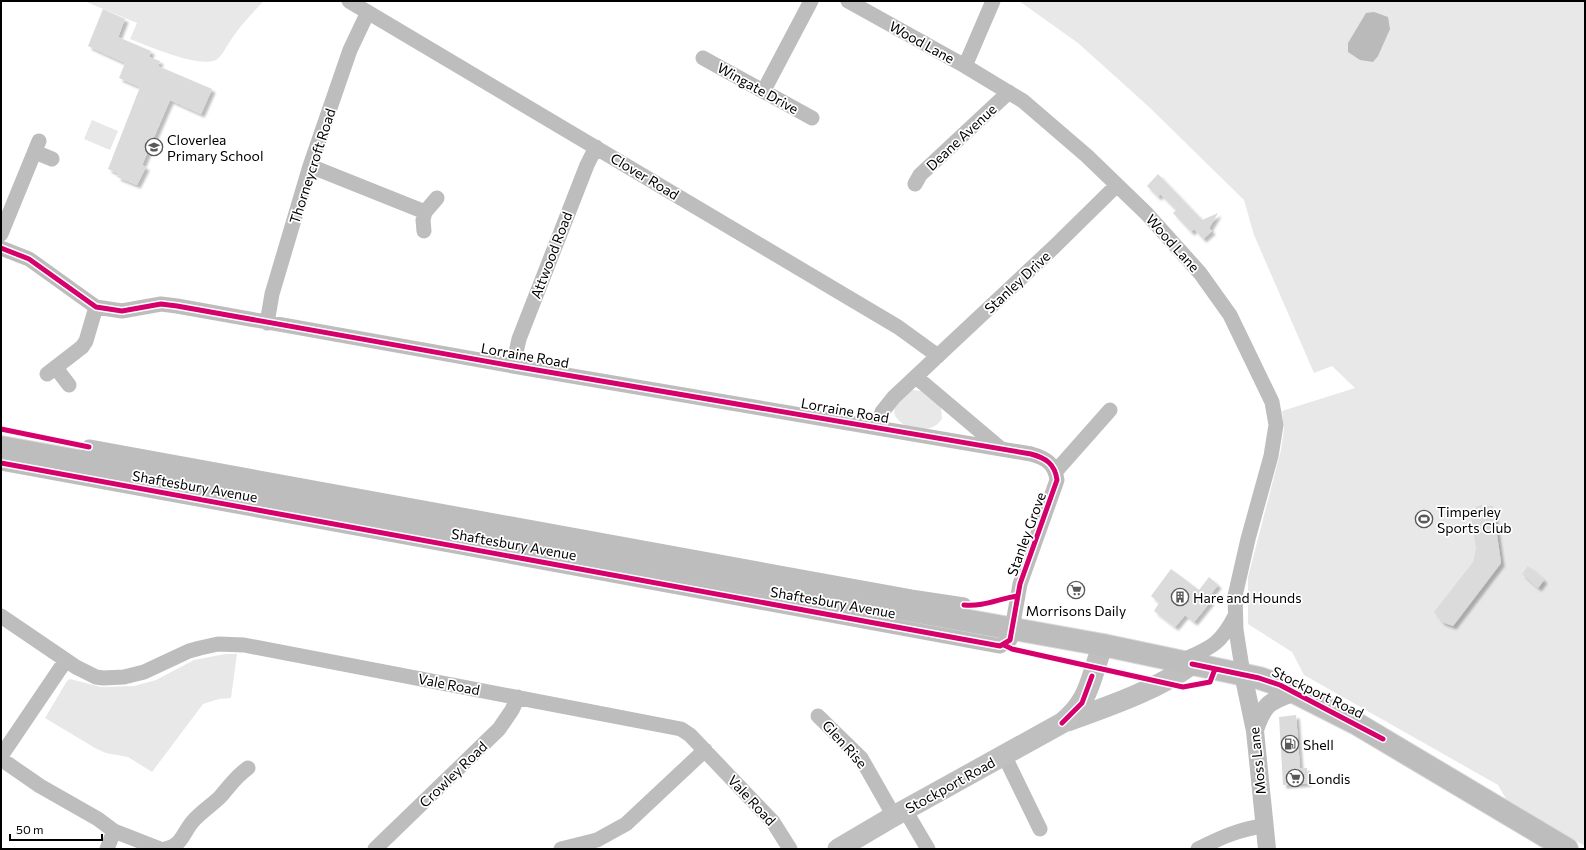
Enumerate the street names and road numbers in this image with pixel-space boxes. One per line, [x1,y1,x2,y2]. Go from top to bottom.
street label: Wood Lane [887,17,957,67]
street label: Wingate Drive [714,59,802,117]
street label: Deane Avenue [922,100,1000,174]
street label: Thorneycroft Road [285,106,339,226]
street label: Clover Road [608,149,682,203]
street label: Attwood Road [527,209,575,301]
street label: Wood Lane [1143,211,1203,275]
street label: Stanley Drive [981,247,1053,317]
street label: Lorraine Road [480,339,570,371]
street label: Lorraine Road [800,394,890,426]
street label: Shaftesbury Avenue [131,467,259,505]
street label: Stanley Grove [1003,490,1049,578]
street label: Shaftesbury Avenue [450,525,578,563]
street label: Shaftesbury Avenue [769,583,897,621]
street label: Stockport Road [1269,662,1367,722]
street label: Vale Road [417,670,481,698]
street label: Glen Rise [819,717,871,771]
street label: Moss Lane [1245,726,1269,796]
street label: Crowley Road [416,737,490,811]
street label: Stockport Road [902,753,998,817]
street label: Vale Road [724,771,780,829]

